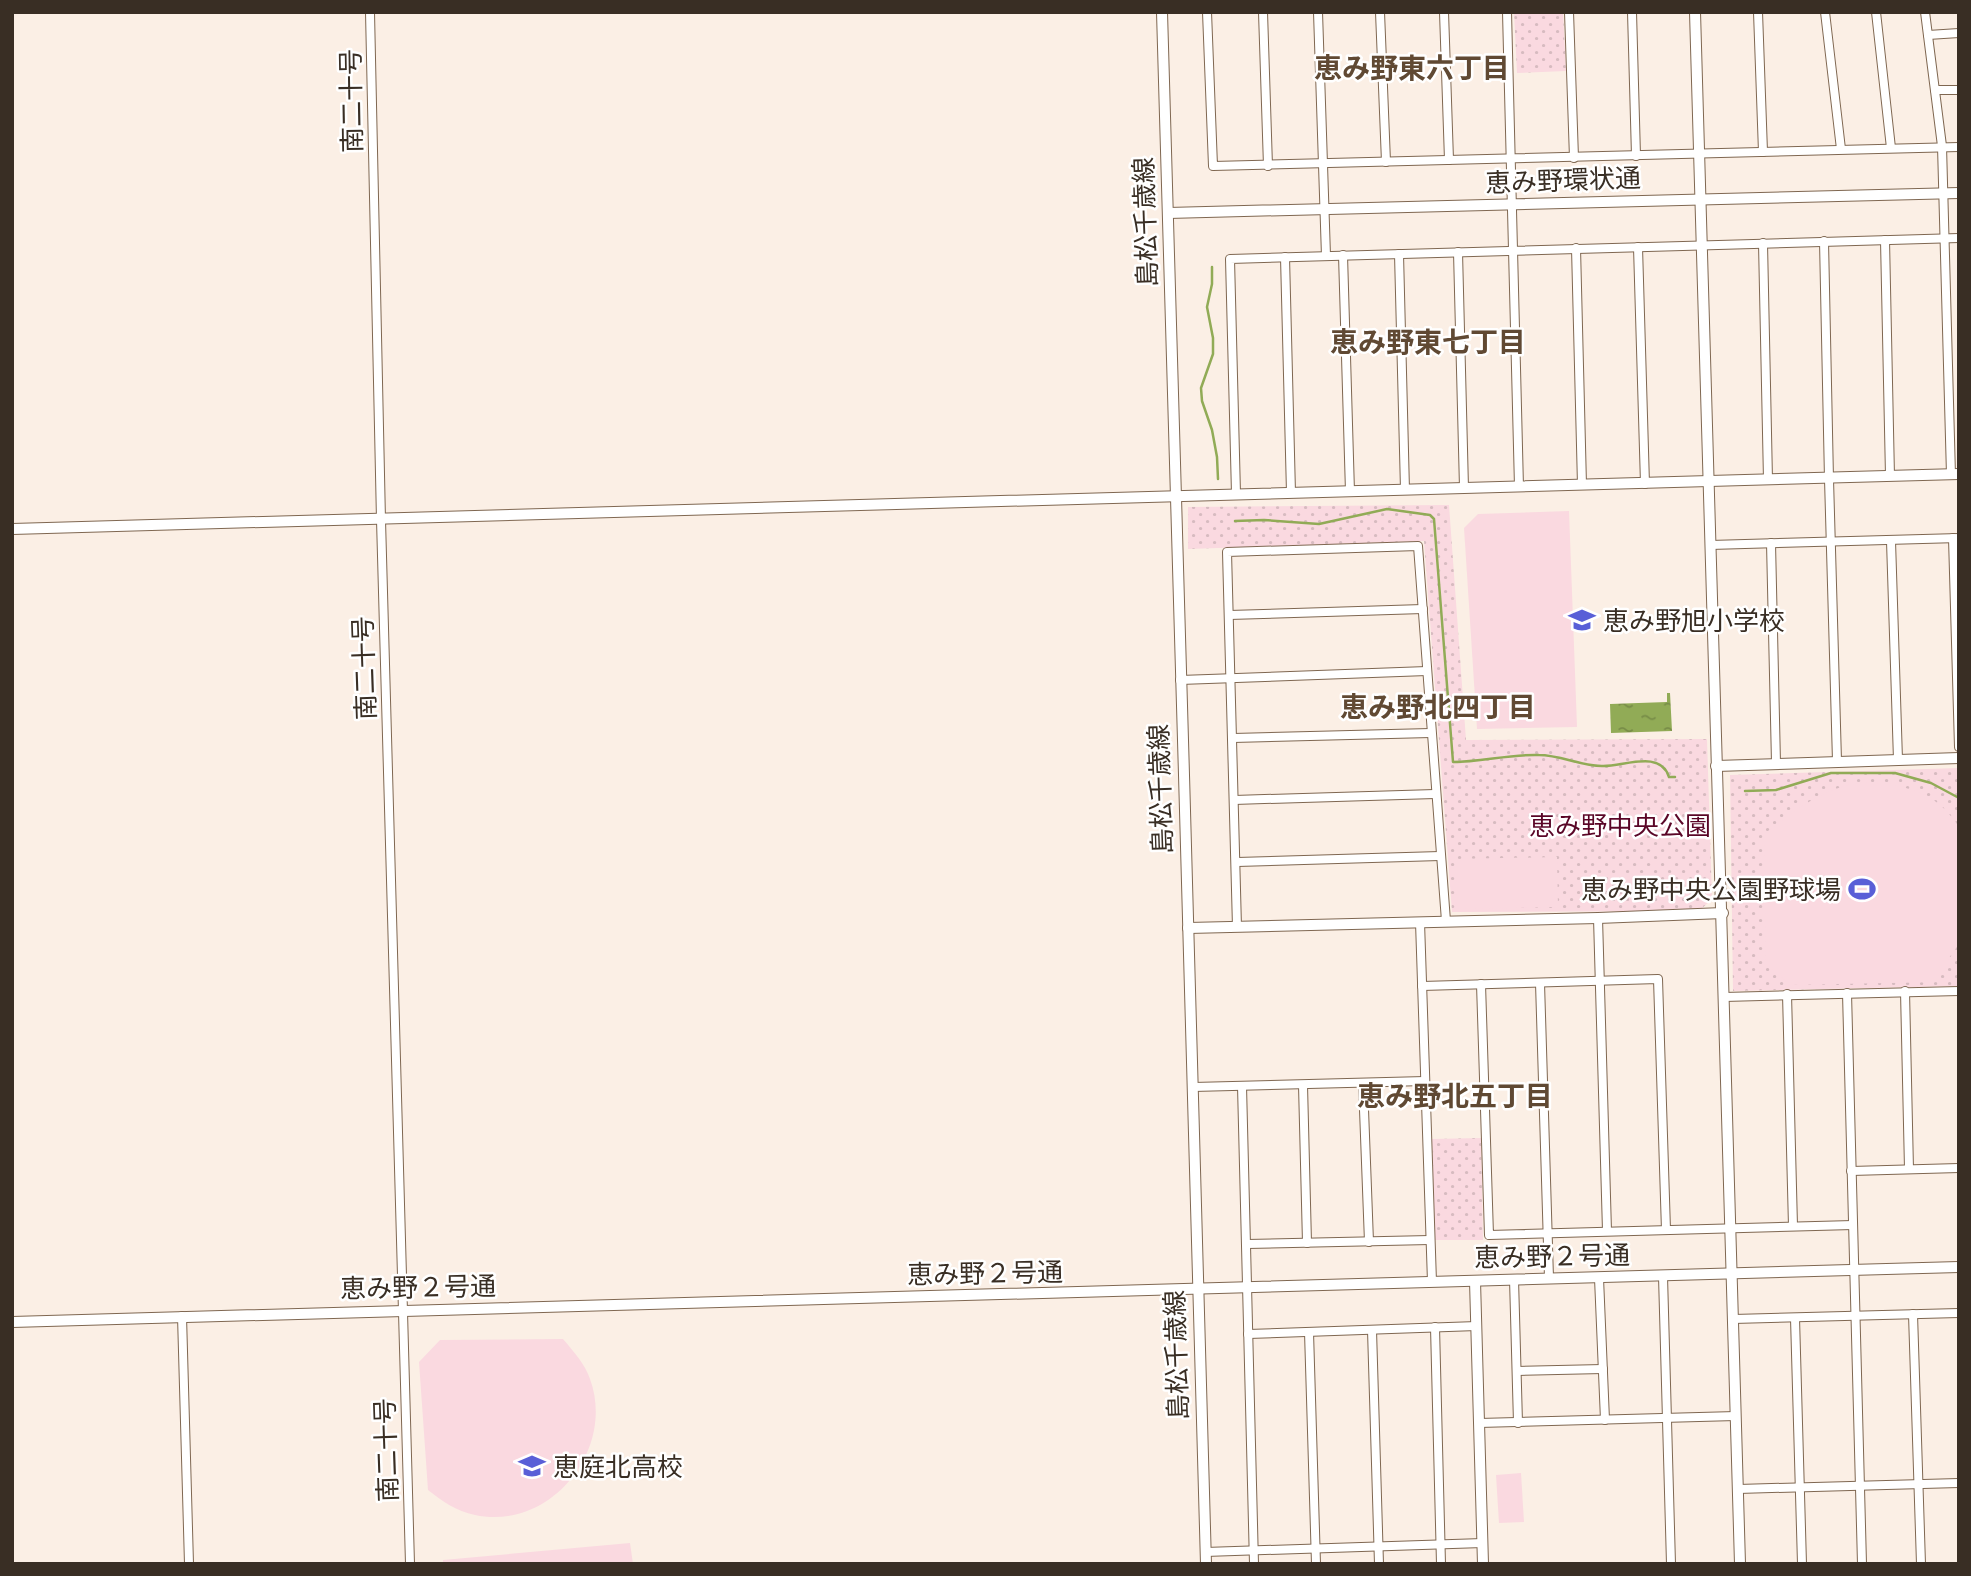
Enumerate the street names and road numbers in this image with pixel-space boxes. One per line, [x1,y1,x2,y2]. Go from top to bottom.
street label: 南二十号 [334,49,368,153]
street label: 島松千歳線 [1126,156,1164,288]
street label: 恵み野環状通 [1484,161,1642,199]
street label: 南二十号 [346,615,382,721]
street label: 島松千歳線 [1141,723,1179,855]
street label: 恵み野２号通 [1474,1238,1630,1274]
street label: 恵み野２号通 [907,1255,1063,1291]
street label: 恵み野２号通 [340,1269,496,1305]
street label: 島松千歳線 [1157,1289,1195,1421]
street label: 南二十号 [368,1397,404,1503]

